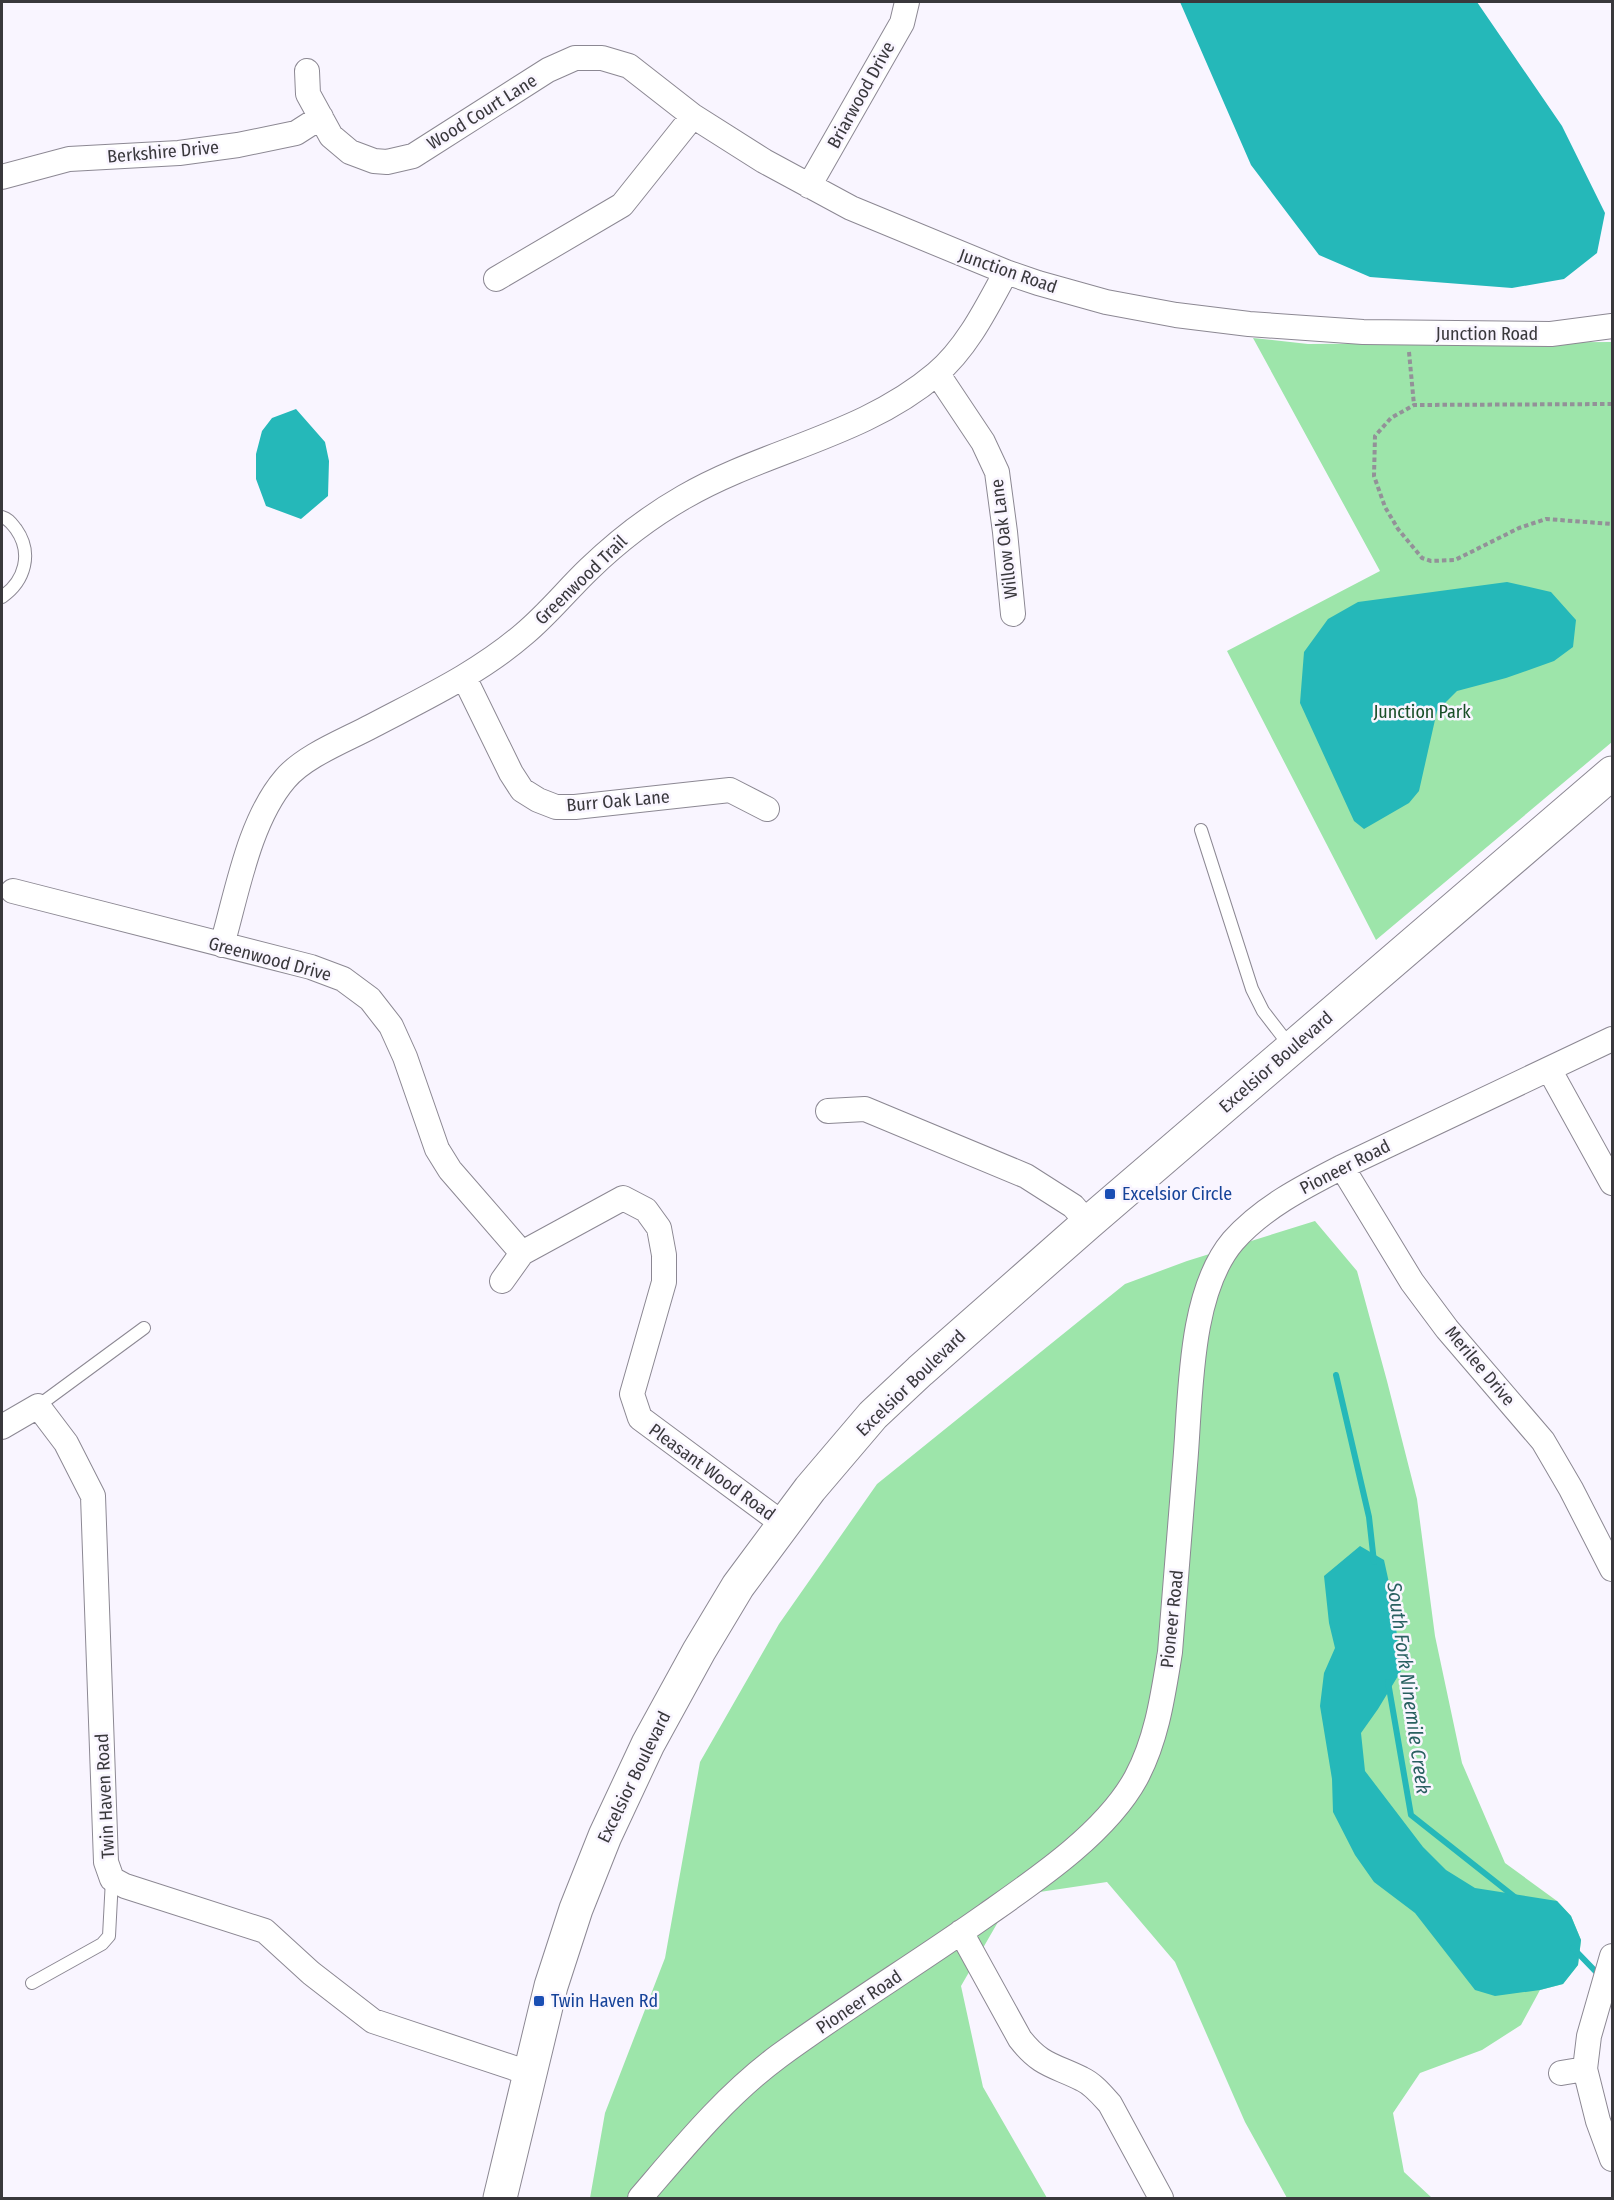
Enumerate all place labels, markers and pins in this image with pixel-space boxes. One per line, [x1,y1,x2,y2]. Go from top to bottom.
place label: Excelsior Circle [1122,1183,1232,1205]
marker: Excelsior Circle [1103,1187,1117,1201]
place label: Twin Haven Rd [551,1990,658,2012]
marker: Twin Haven Rd [532,1994,546,2008]

